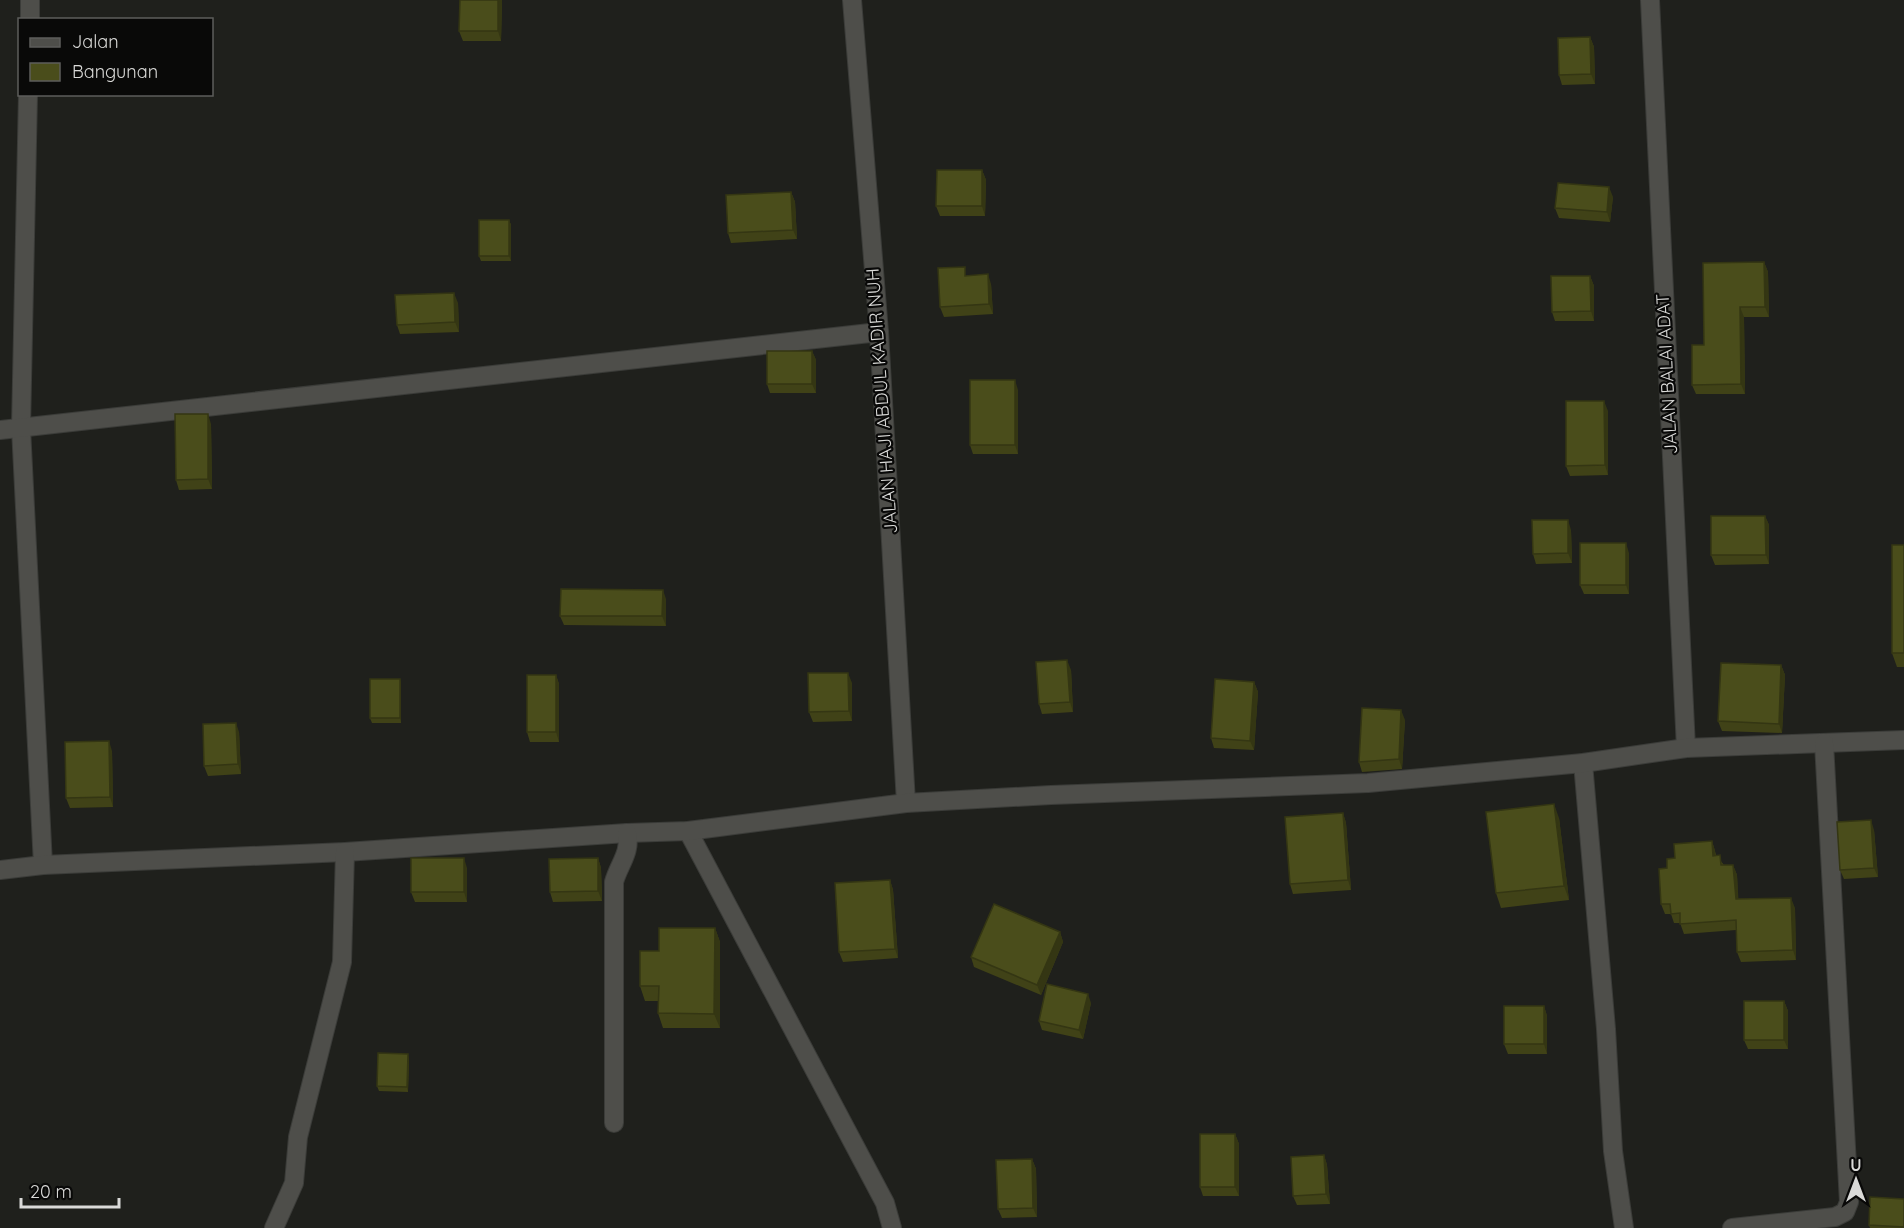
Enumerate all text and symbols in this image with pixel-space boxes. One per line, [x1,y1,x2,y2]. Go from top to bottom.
legend [18,18,213,96]
text: Jalan [72,30,119,53]
text: Bangunan [72,60,158,83]
street label: JALAN HAJI ABDUL KADIR NUH [861,268,902,534]
street label: JALAN BALAI ADAT [1651,293,1682,455]
north arrow [1826,1150,1886,1210]
text: U [1850,1155,1862,1175]
scale bar [21,1171,118,1209]
text: 20 m [30,1180,72,1203]

